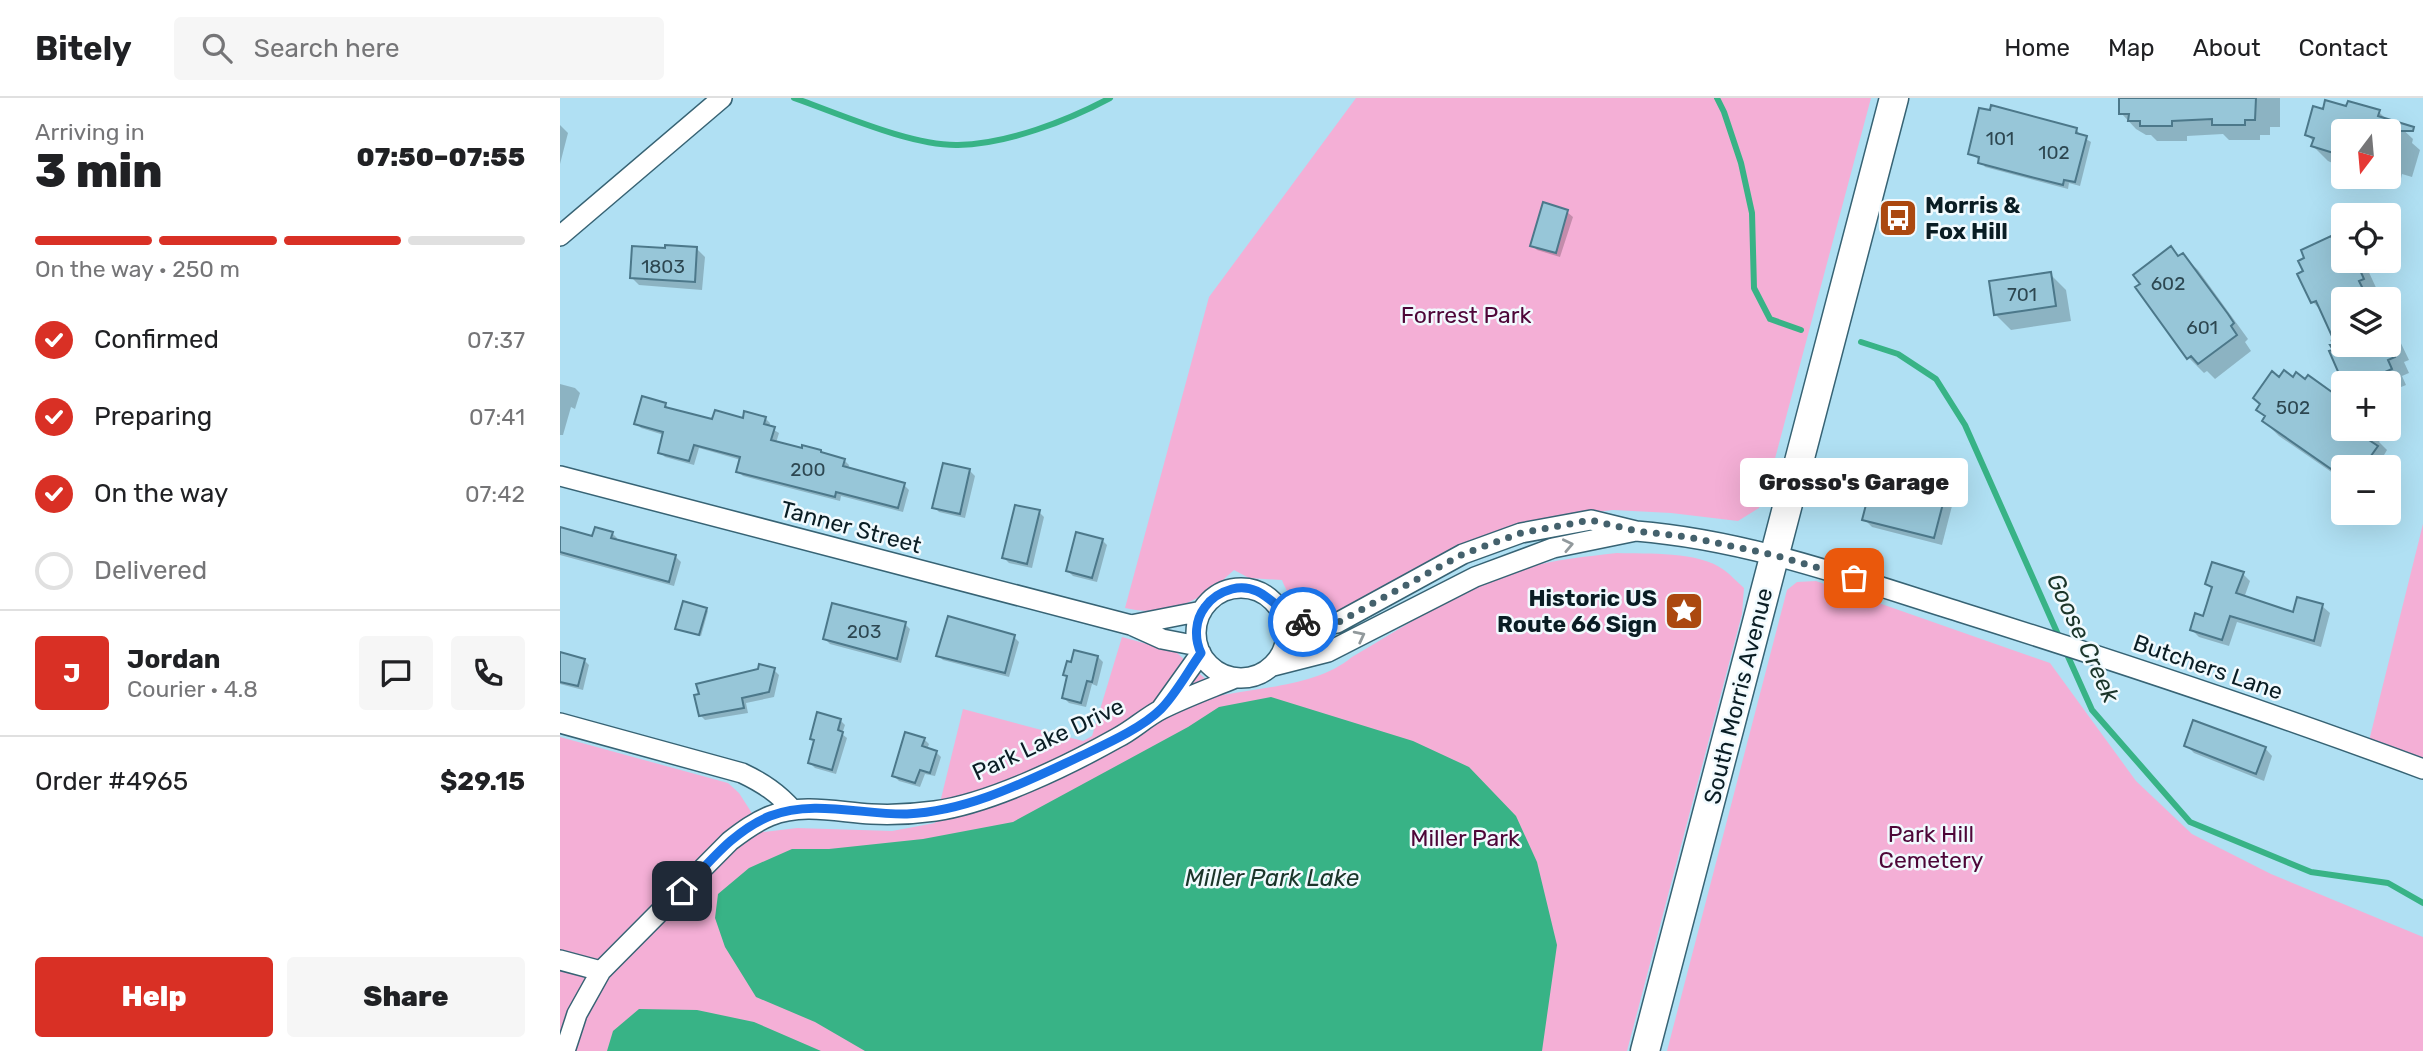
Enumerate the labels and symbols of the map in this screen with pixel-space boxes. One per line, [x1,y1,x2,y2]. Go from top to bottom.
north arrow [2331,119,2401,189]
house number: 101 [1986,127,2014,150]
house number: 102 [2038,141,2070,164]
place label: Morris & Fox Hill [1925,191,2020,245]
bus stop icon: Morris & Fox Hill [1877,197,1919,239]
house number: 1803 [641,255,685,278]
house number: 602 [2151,272,2185,295]
house number: 701 [2007,283,2037,306]
park label: Forrest Park [1401,301,1531,329]
house number: 601 [2186,316,2218,339]
house number: 502 [2276,396,2310,419]
house number: 200 [790,458,826,481]
callout: Grosso's Garage [1740,459,1968,508]
street label: Tanner Street [777,495,925,559]
one-way arrow [1562,539,1574,554]
pin [1824,548,1884,608]
water label: Goose Creek [2041,569,2125,708]
place label: Historic US Route 66 Sign [1497,584,1657,638]
street label: South Morris Avenue [1698,585,1778,807]
courier [1268,587,1338,657]
place icon: Historic US Route 66 Sign [1663,590,1705,632]
house number: 203 [847,620,881,643]
street label: Butchers Lane [2130,628,2286,706]
one-way arrow [1353,631,1365,644]
street label: Park Lake Drive [968,692,1128,786]
park label: Park Hill Cemetery [1879,820,1984,874]
park label: Miller Park [1410,824,1520,852]
pin [652,861,712,921]
water label: Miller Park Lake [1185,864,1359,892]

